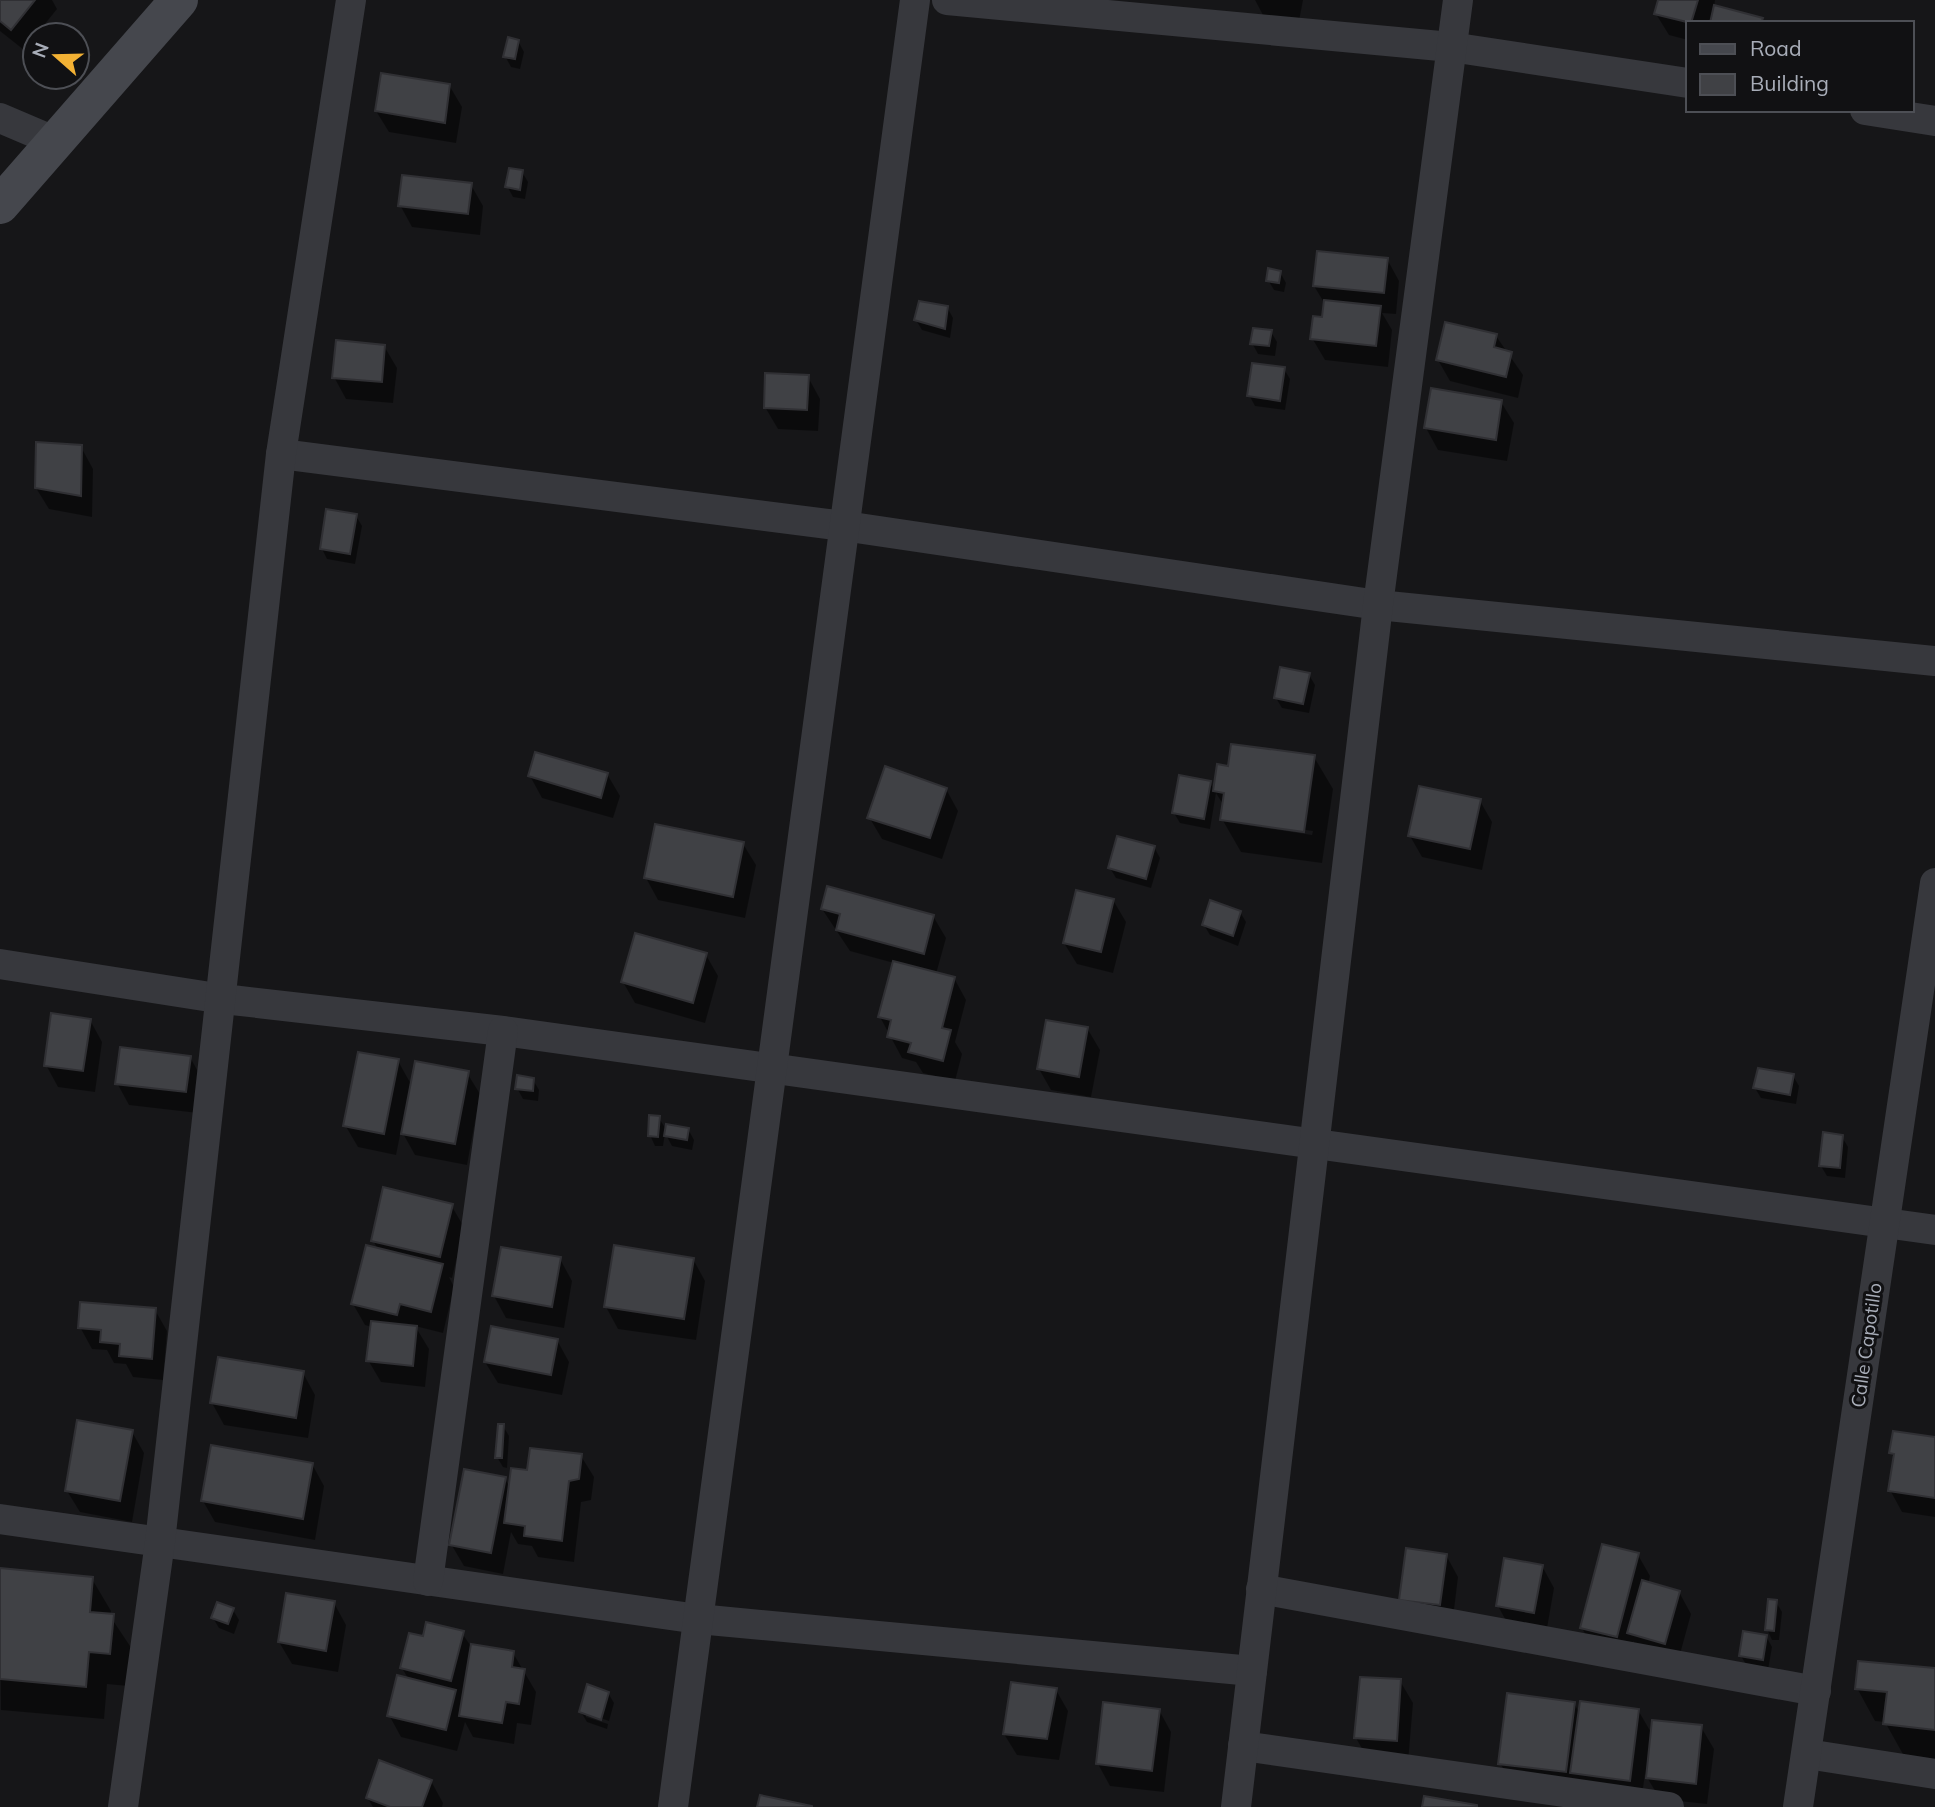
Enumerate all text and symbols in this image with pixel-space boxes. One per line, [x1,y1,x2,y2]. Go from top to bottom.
north arrow [21,21,91,91]
legend [1686,21,1914,112]
text: Road [1750,35,1801,61]
text: N [26,39,54,61]
text: Building [1750,70,1829,96]
street label: Calle Capotillo [1845,1281,1887,1409]

